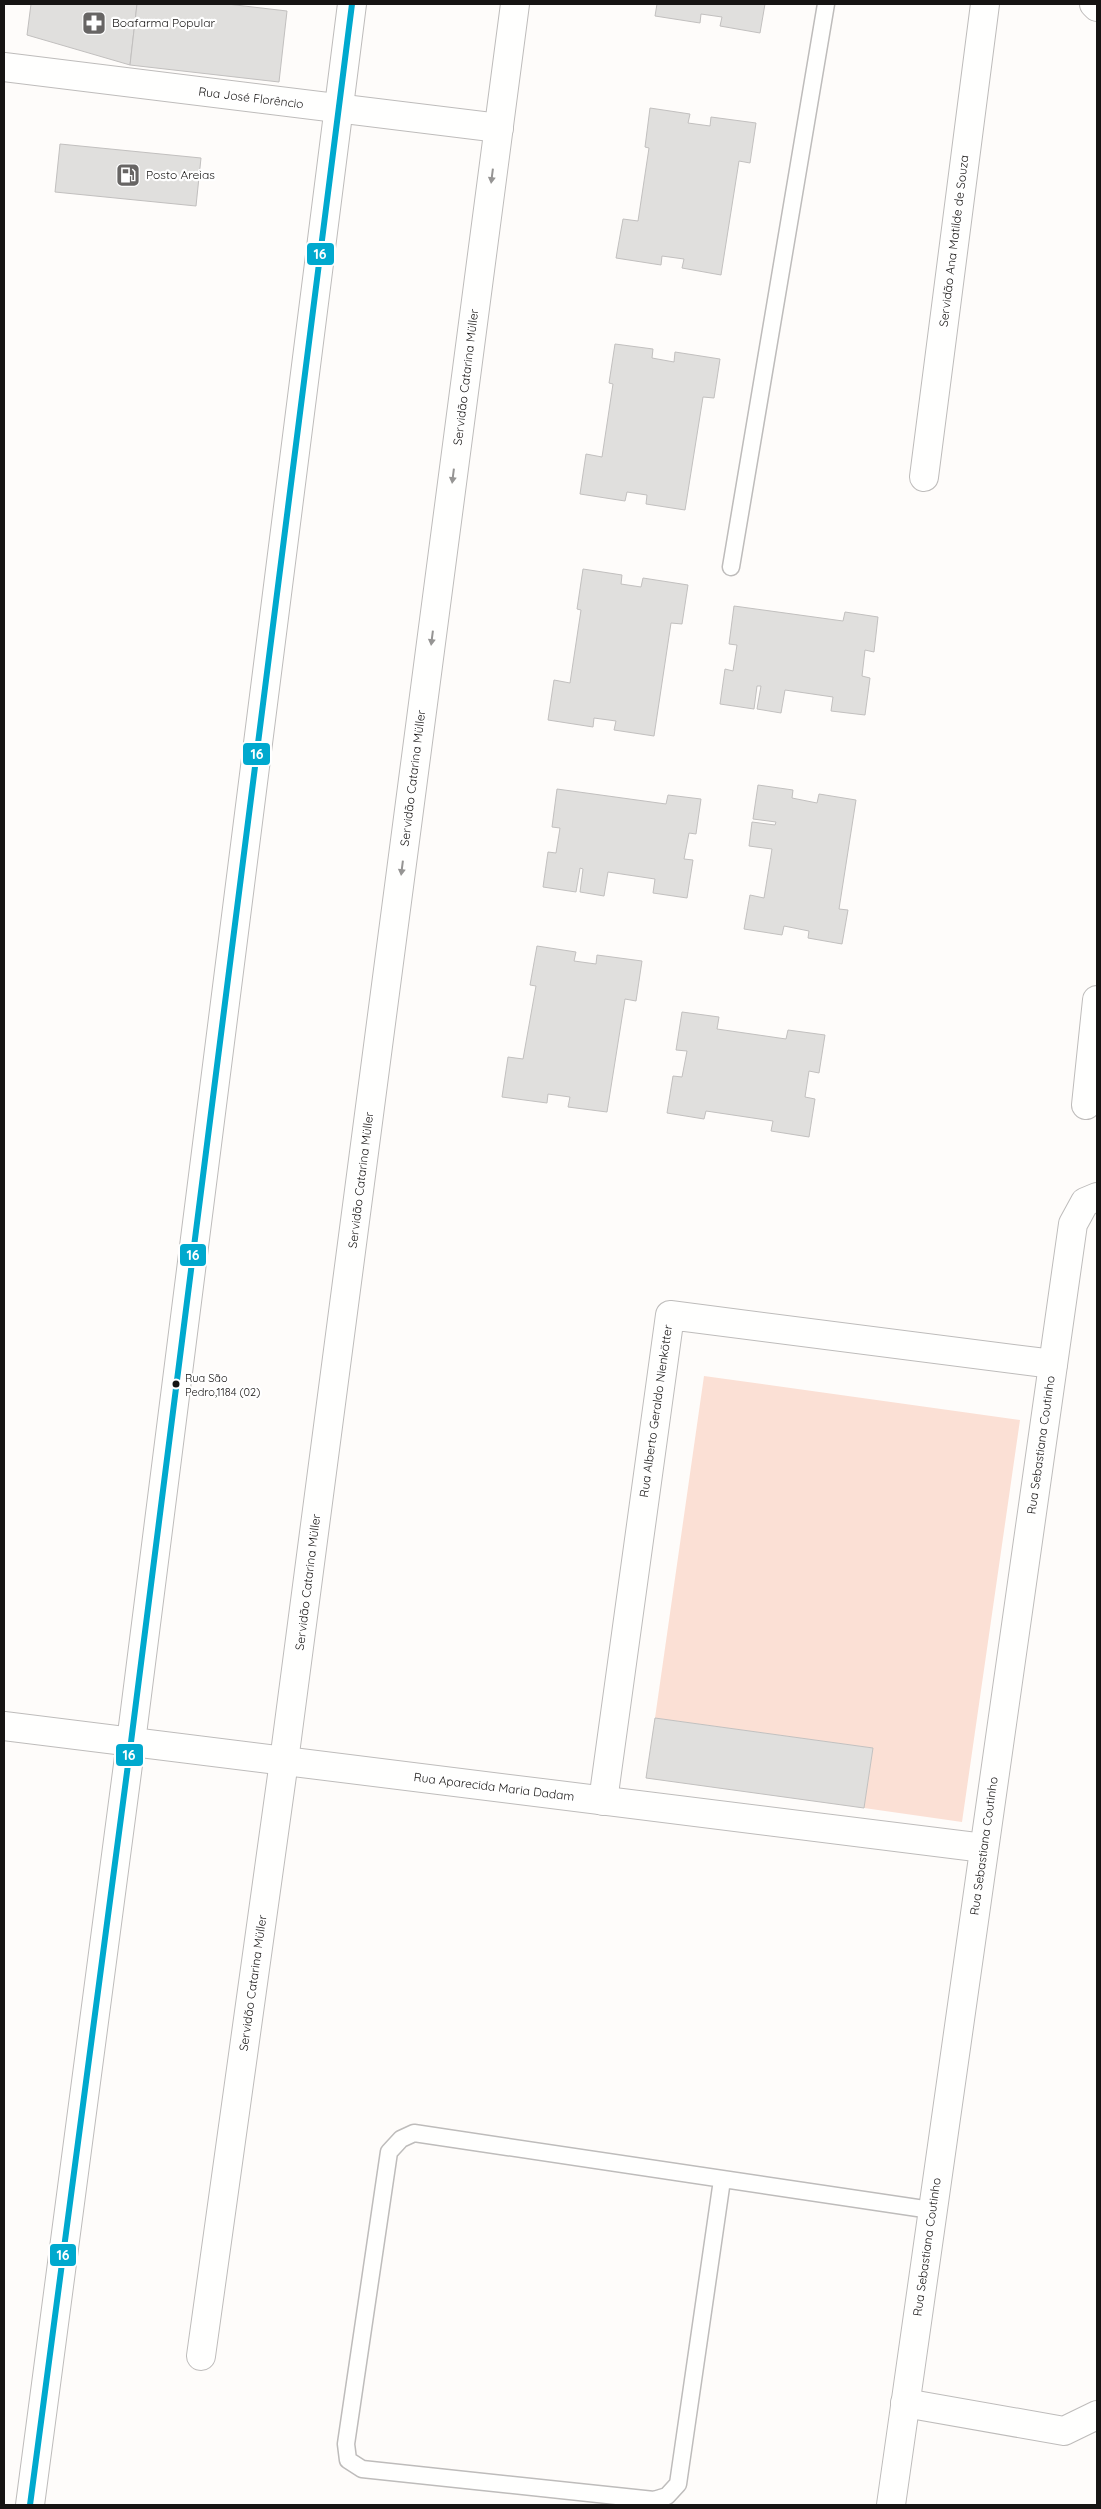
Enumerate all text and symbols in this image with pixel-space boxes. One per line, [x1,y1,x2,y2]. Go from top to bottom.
pharmacy icon: Boafarma Popular [81,10,107,36]
place label: Boafarma Popular [112,15,215,30]
street label: Rua José Florêncio [198,84,305,111]
street label: Servidão Ana Matilde de Souza [936,154,971,328]
fuel station icon: Posto Areias [115,162,141,188]
place label: Posto Areias [146,167,215,182]
one-way arrow [488,169,496,185]
line badge: 16 [306,242,335,266]
text: 16 [313,245,327,263]
street label: Servidão Catarina Müller [450,307,481,446]
one-way arrow [449,469,457,485]
one-way arrow [428,630,436,646]
street label: Servidão Catarina Müller [397,708,428,847]
line badge: 16 [242,742,271,766]
text: 16 [250,745,264,763]
one-way arrow [397,860,405,876]
street label: Servidão Catarina Müller [345,1110,376,1249]
line badge: 16 [179,1243,207,1267]
text: 16 [186,1246,200,1264]
street label: Rua Alberto Geraldo Nienkötter [636,1323,675,1498]
place label: Rua São Pedro,1184 (02) [185,1371,260,1399]
street label: Rua Sebastiana Coutinho [1023,1375,1058,1515]
marker: Rua São Pedro,1184 (02) [171,1379,181,1389]
street label: Servidão Catarina Müller [292,1512,323,1651]
line badge: 16 [115,1743,144,1767]
text: 16 [122,1746,136,1764]
street label: Rua Aparecida Maria Dadam [413,1769,575,1804]
street label: Rua Sebastiana Coutinho [966,1776,1001,1916]
street label: Servidão Catarina Müller [236,1913,270,2052]
street label: Rua Sebastiana Coutinho [909,2177,944,2317]
line badge: 16 [49,2243,77,2267]
text: 16 [56,2246,70,2264]

